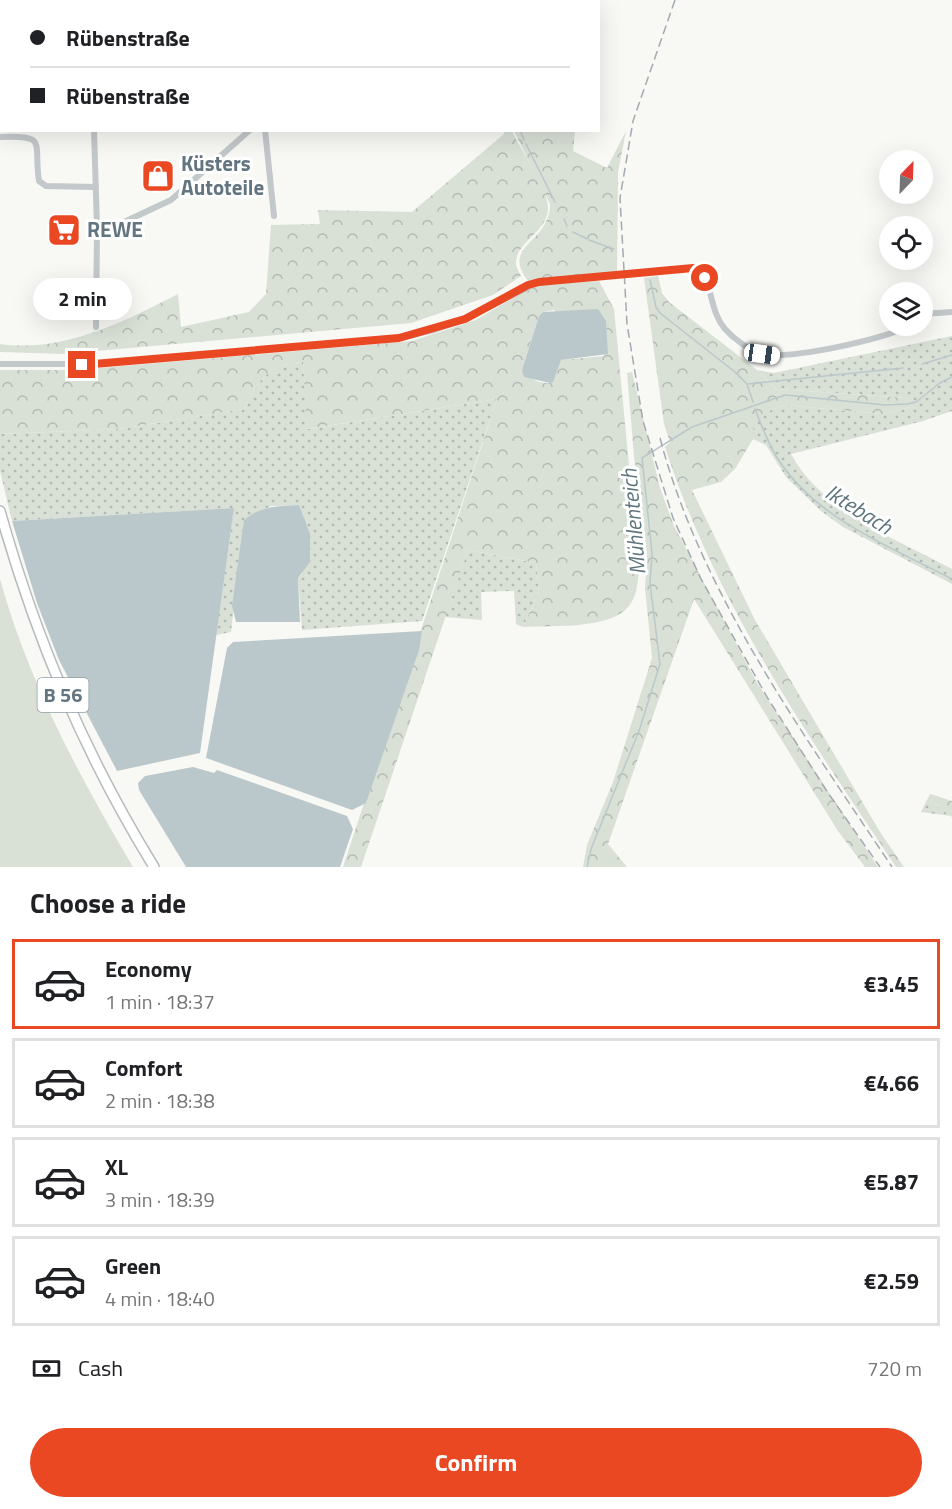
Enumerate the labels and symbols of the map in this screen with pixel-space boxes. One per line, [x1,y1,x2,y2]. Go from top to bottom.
place label: Küsters Autoteile [181,147,264,203]
north arrow [879,150,933,204]
shop icon: Küsters Autoteile [140,158,176,194]
supermarket icon: REWE [46,212,82,248]
place label: REWE [87,213,143,245]
route start [691,264,718,291]
callout: 2 min [32,278,132,320]
car [743,343,781,365]
route end [68,351,95,378]
water label: Mühlenteich [611,466,655,576]
water label: Iktebach [819,475,900,544]
road number: B 56 [38,678,88,712]

